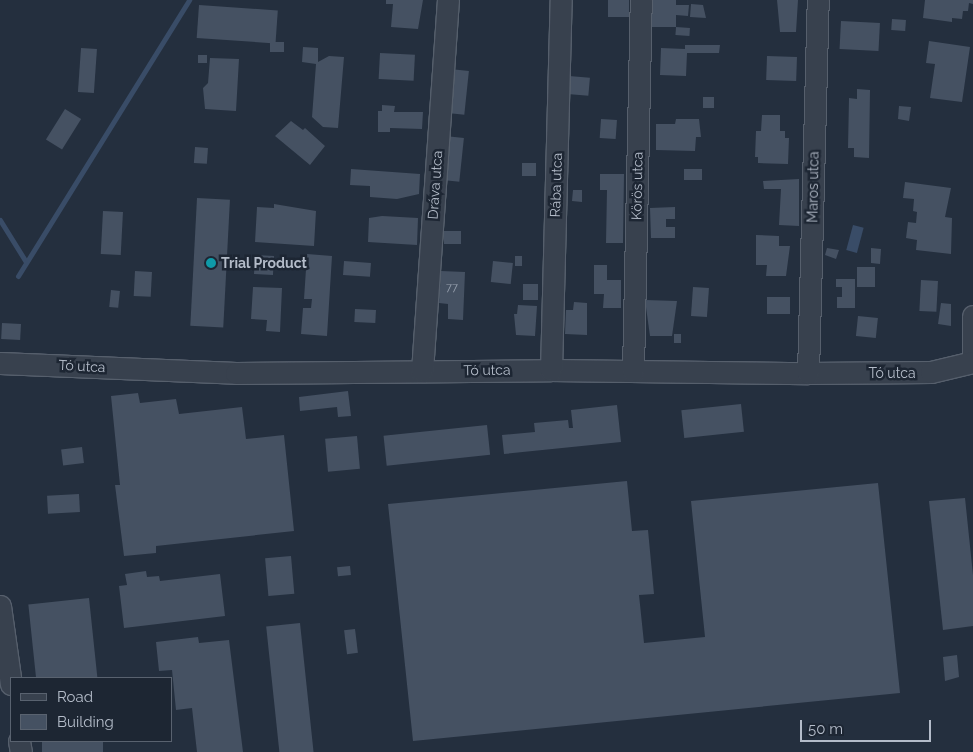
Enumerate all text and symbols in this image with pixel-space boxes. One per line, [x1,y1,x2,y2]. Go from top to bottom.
street label: Dráva utca [424,150,446,220]
street label: Maros utca [804,151,822,223]
street label: Rába utca [546,152,566,218]
street label: Körös utca [628,152,646,220]
place label: Trial Product [221,255,307,271]
marker: Trial Product [205,257,217,269]
house number: 77 [446,281,458,295]
street label: Tó utca [58,356,106,376]
street label: Tó utca [463,361,511,379]
street label: Tó utca [868,365,916,381]
legend [10,677,172,742]
text: Road [57,688,93,706]
scale bar [803,710,934,742]
text: Building [57,713,114,731]
text: 50 m [808,720,843,738]

